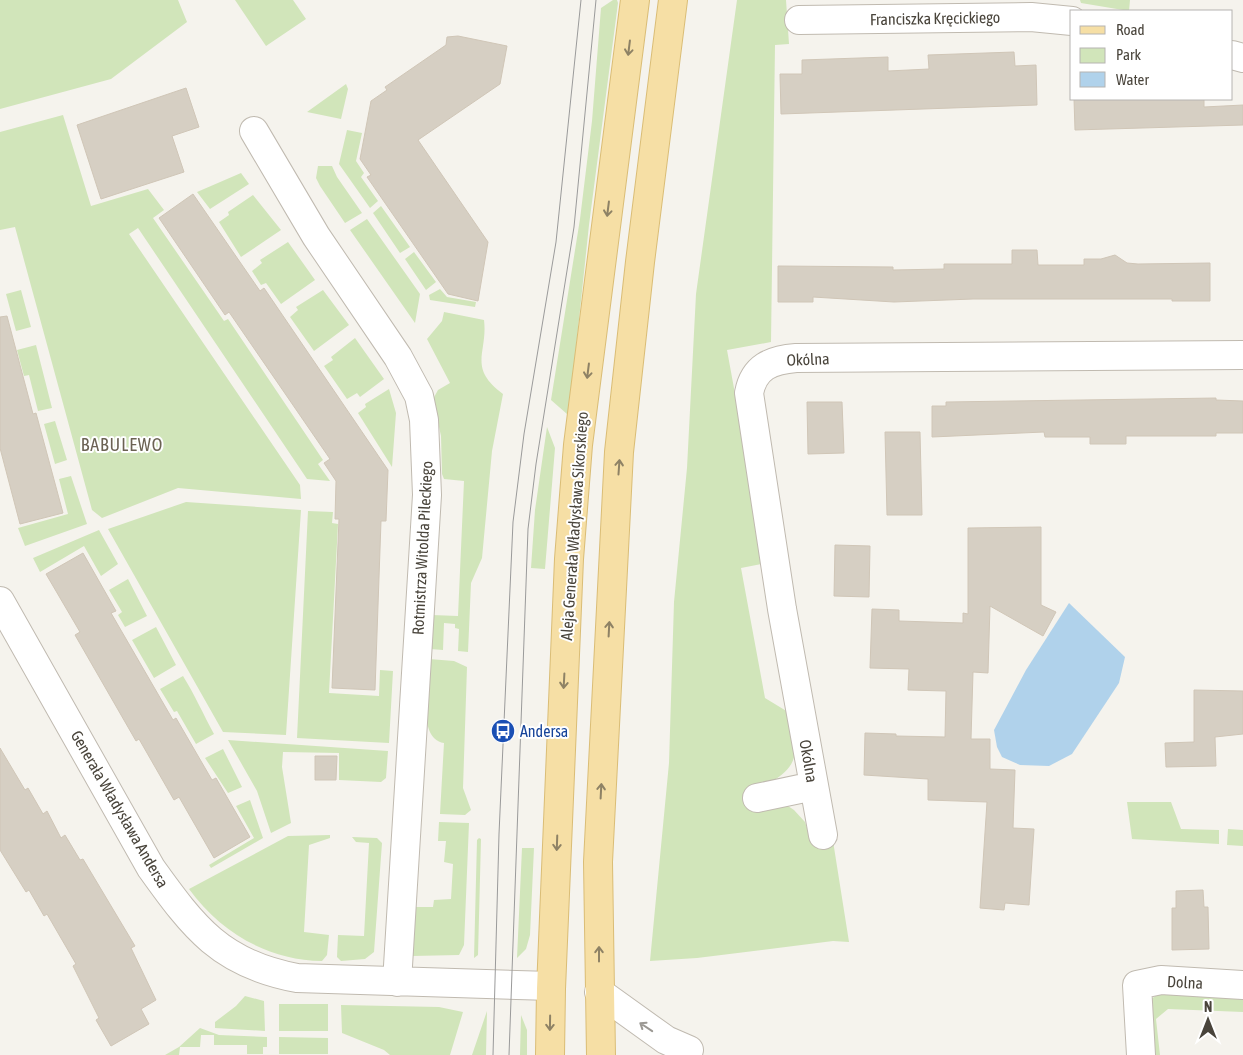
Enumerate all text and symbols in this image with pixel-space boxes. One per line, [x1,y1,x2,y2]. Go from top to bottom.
street label: Franciszka Kręcickiego [870,8,1000,29]
legend [1070,10,1233,100]
text: Road [1116,21,1145,38]
one-way arrow [624,40,634,56]
text: Park [1116,46,1141,63]
text: Water [1116,71,1149,88]
one-way arrow [603,201,613,217]
street label: Okólna [786,349,830,369]
one-way arrow [583,362,593,378]
street label: Aleja Generała Władysława Sikorskiego [557,411,592,641]
district label: BABULEWO [81,434,163,455]
one-way arrow [614,459,623,475]
street label: Rotmistrza Witolda Pileckiego [408,461,437,636]
one-way arrow [605,621,614,637]
one-way arrow [559,673,568,689]
bus stop icon: Andersa [490,718,516,744]
place label: Andersa [520,722,568,740]
street label: Generała Władysława Andersa [67,727,172,891]
street label: Okólna [796,738,822,784]
one-way arrow [597,784,606,800]
one-way arrow [552,835,561,851]
one-way arrow [594,946,604,962]
street label: Dolna [1167,972,1203,992]
north arrow [1183,995,1233,1045]
text: N [1204,999,1212,1015]
one-way arrow [545,1014,555,1031]
one-way arrow [640,1021,654,1031]

